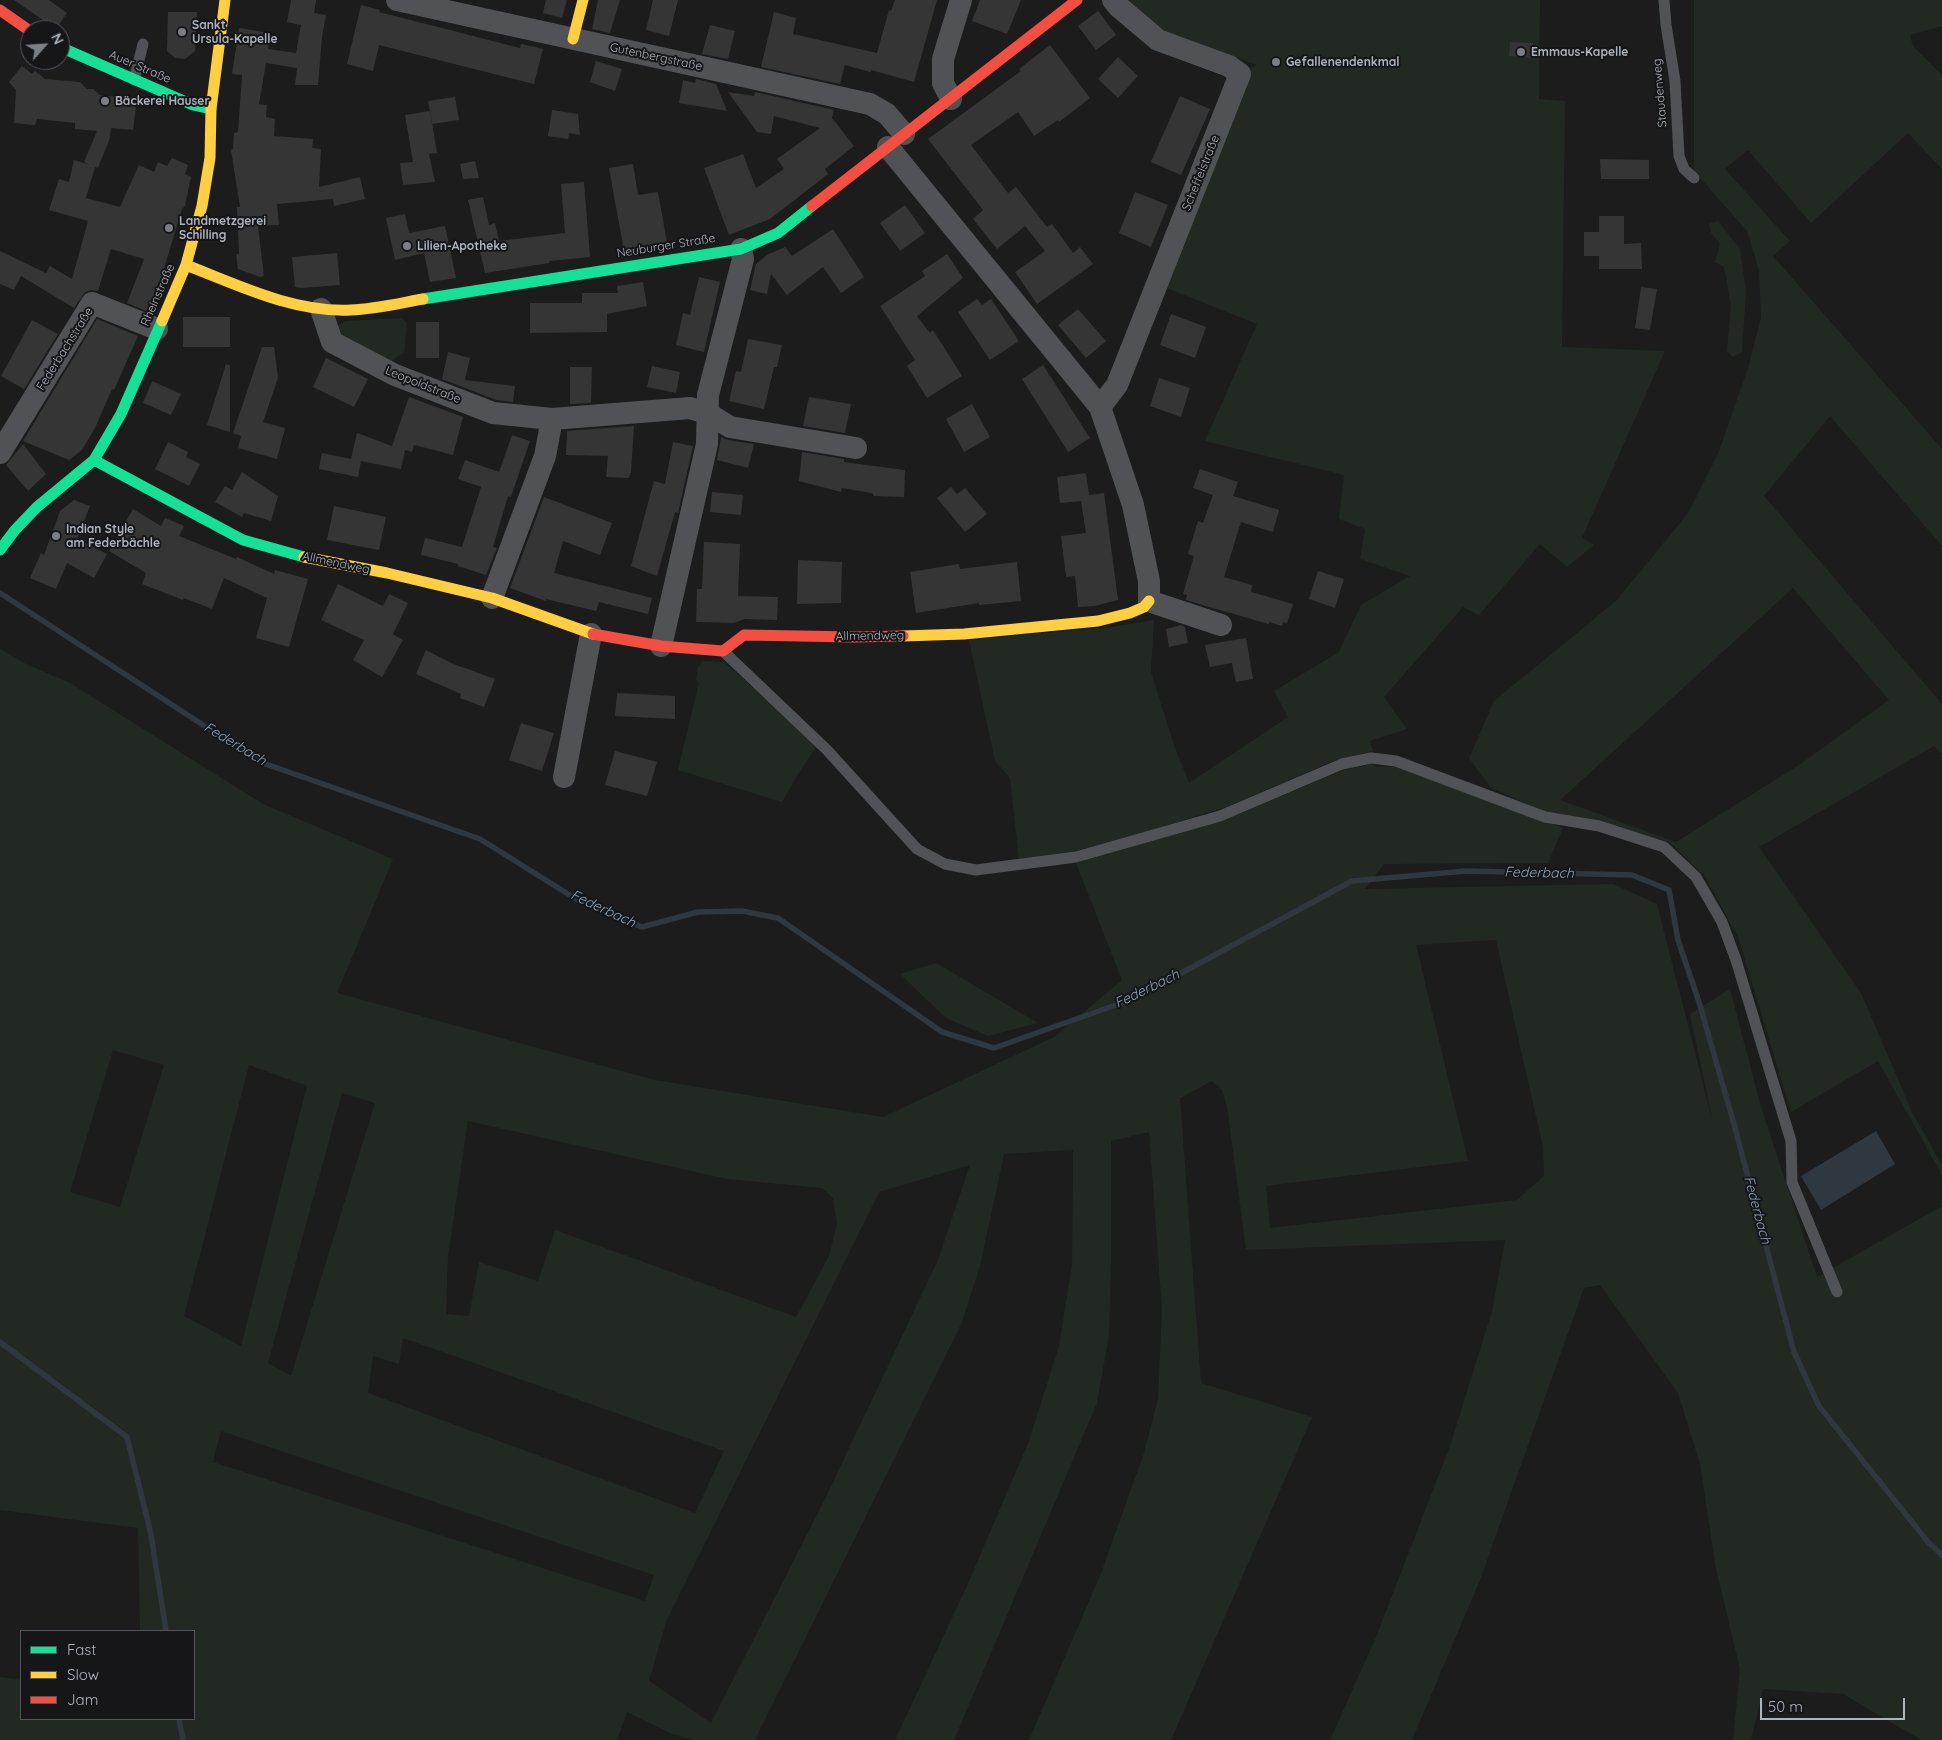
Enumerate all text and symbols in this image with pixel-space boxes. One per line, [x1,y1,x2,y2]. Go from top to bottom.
place label: Sankt Ursula-Kapelle [192,18,277,46]
north arrow [20,20,70,70]
marker: Sankt Ursula-Kapelle [176,26,188,38]
text: N [47,30,68,47]
street label: Gutenbergstraße [608,40,704,74]
place label: Emmaus-Kapelle [1531,45,1628,59]
marker: Emmaus-Kapelle [1515,46,1527,58]
street label: Auer Straße [107,48,173,86]
place label: Gefallenendenkmal [1286,55,1399,69]
marker: Gefallenendenkmal [1270,56,1282,68]
street label: Staudenweg [1650,58,1670,128]
place label: Bäckerei Hauser [115,94,210,108]
marker: Bäckerei Hauser [99,95,111,107]
street label: Scheffelstraße [1179,133,1223,213]
place label: Landmetzgerei Schilling [179,214,266,242]
marker: Landmetzgerei Schilling [163,222,175,234]
street label: Neuburger Straße [616,231,716,261]
place label: Lilien-Apotheke [417,239,507,253]
marker: Lilien-Apotheke [401,240,413,252]
street label: Rheinstraße [138,262,178,328]
street label: Federbachstraße [34,305,96,393]
street label: Leopoldstraße [383,363,463,407]
place label: Indian Style am Federbächle [66,522,160,550]
marker: Indian Style am Federbächle [50,530,62,542]
street label: Allmendweg [301,549,371,577]
street label: Allmendweg [836,628,904,644]
water label: Federbach [201,719,269,769]
water label: Federbach [1504,864,1574,882]
water label: Federbach [568,887,638,931]
water label: Federbach [1112,966,1182,1012]
water label: Federbach [1740,1174,1774,1246]
legend [20,1630,195,1720]
text: Fast [67,1640,96,1659]
text: Slow [67,1665,99,1684]
scale bar [1762,1688,1907,1720]
text: Jam [67,1690,98,1709]
text: 50 m [1768,1697,1803,1716]

